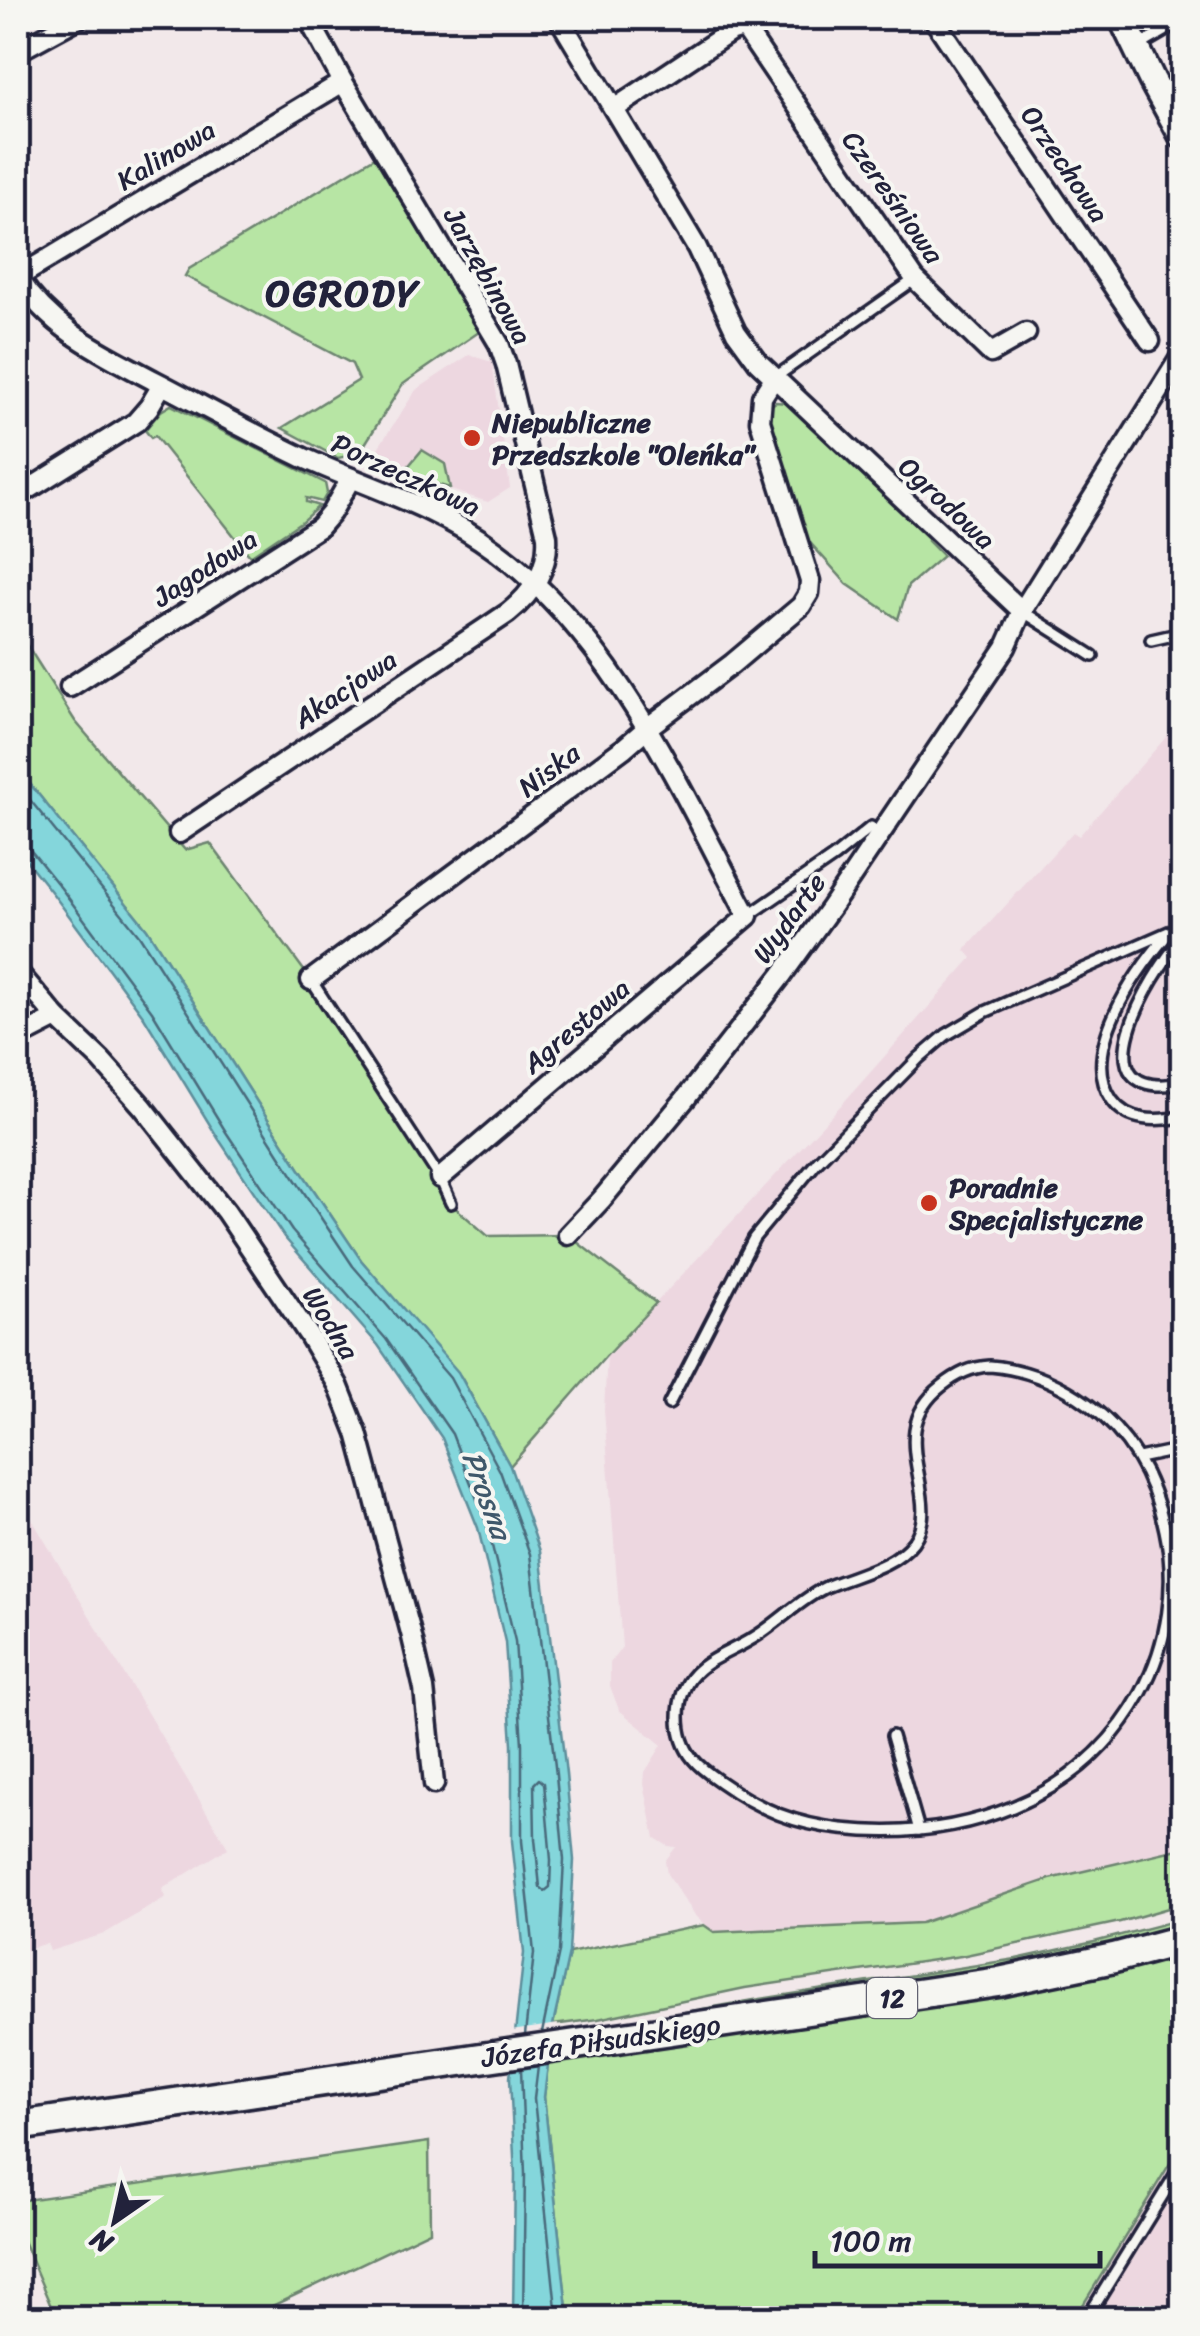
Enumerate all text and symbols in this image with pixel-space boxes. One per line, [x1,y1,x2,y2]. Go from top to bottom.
street label: Orzechowa [1007,95,1123,233]
street label: Kalinowa [107,106,225,204]
street label: Czereśniowa [829,120,958,275]
street label: Jarzębinowa [429,197,546,354]
district label: OGRODY [266,260,421,327]
place label: Niepubliczne Przedszkole "Oleńka" [491,398,757,479]
street label: Porzeczkowa [323,419,489,531]
marker: Niepubliczne Przedszkole "Oleńka" [461,427,483,449]
street label: Ogrodowa [886,444,1008,562]
street label: Jagodowa [142,515,268,621]
street label: Akacjowa [282,636,407,743]
street label: Niska [507,729,592,810]
street label: Wydarte [739,862,839,974]
street label: Agrestowa [510,966,641,1087]
place label: Poradnie Specjalistyczne [948,1163,1144,1244]
marker: Poradnie Specjalistyczne [918,1192,940,1214]
street label: Wodna [289,1276,373,1371]
water label: Prosna [446,1443,529,1551]
road number: 12 [867,1978,917,2018]
street label: Józefa Piłsudskiego [477,2000,724,2082]
north arrow [65,2171,165,2271]
scale bar [815,2206,1100,2268]
text: 100 m [830,2214,912,2268]
text: N [79,2215,124,2268]

